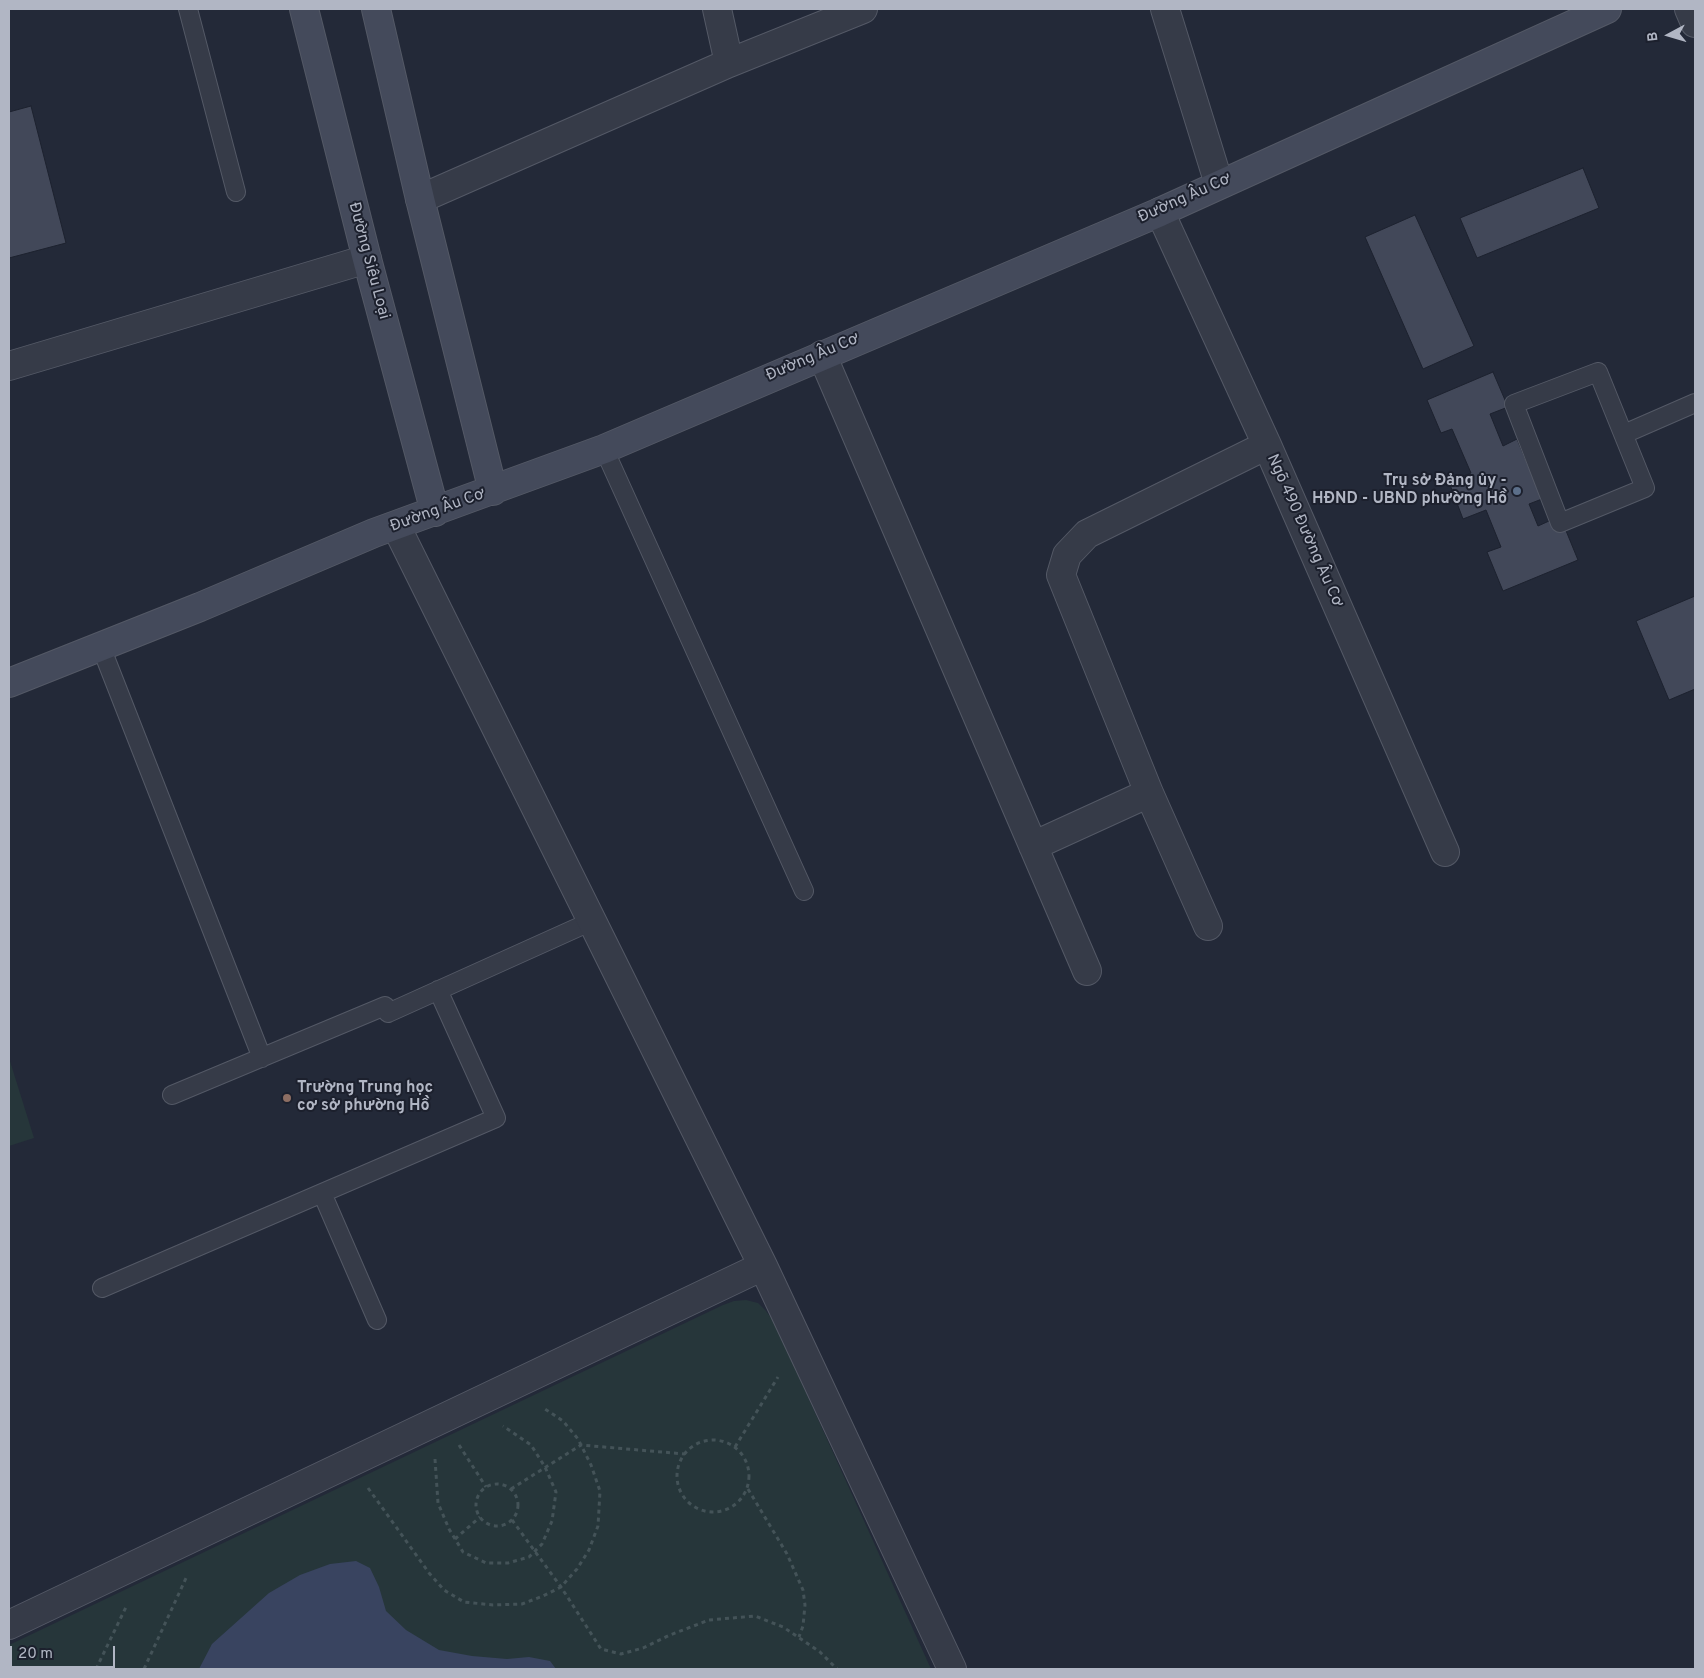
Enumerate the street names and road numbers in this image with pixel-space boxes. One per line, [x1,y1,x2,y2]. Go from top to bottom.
street label: Đường Âu Cơ [1136,170,1234,228]
street label: Đường Siêu Loại [343,200,393,322]
street label: Đường Âu Cơ [763,330,863,386]
street label: Ngõ 490 Đường Âu Cơ [1262,451,1346,611]
street label: Đường Âu Cơ [388,485,488,537]

